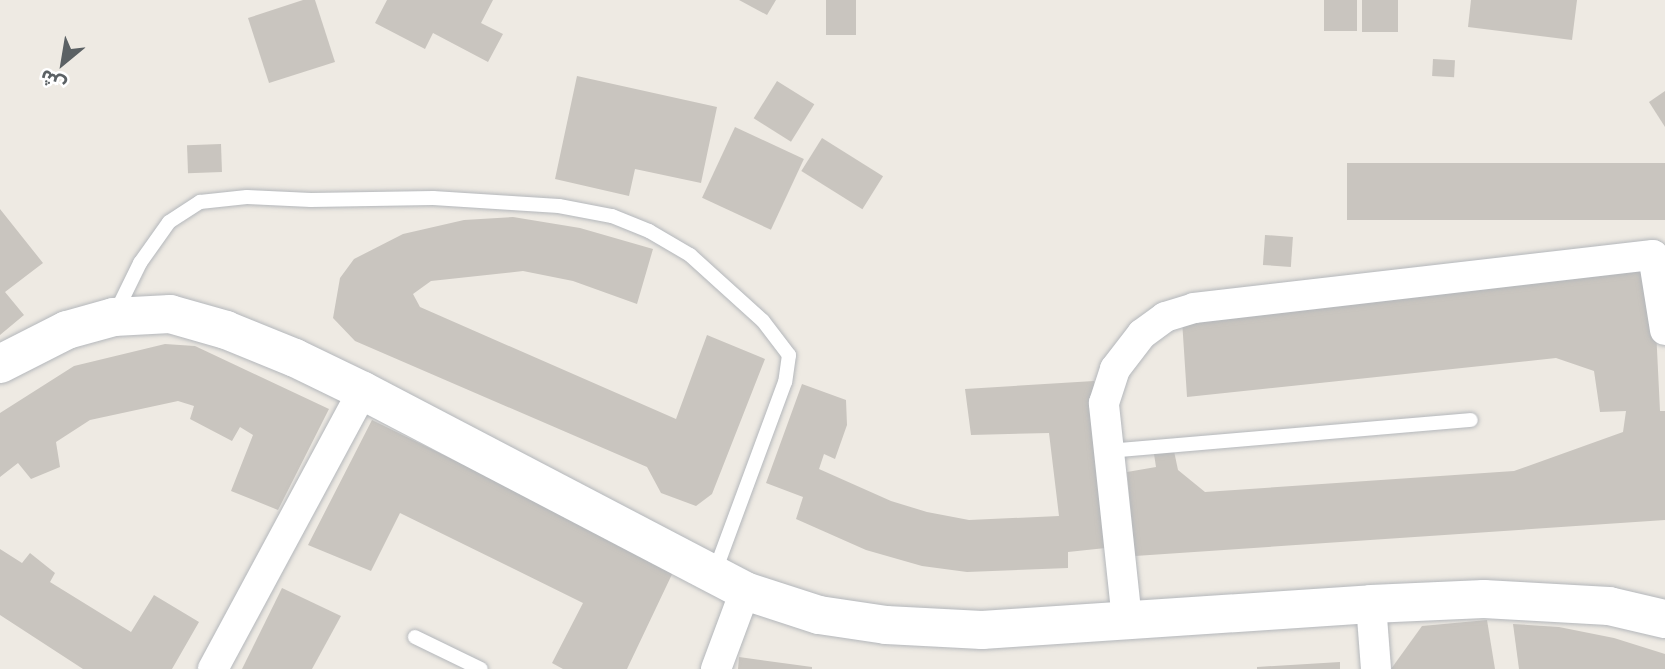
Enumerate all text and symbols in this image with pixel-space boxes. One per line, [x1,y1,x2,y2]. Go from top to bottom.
north arrow [28,28,98,98]
text: ش [35,64,70,98]

